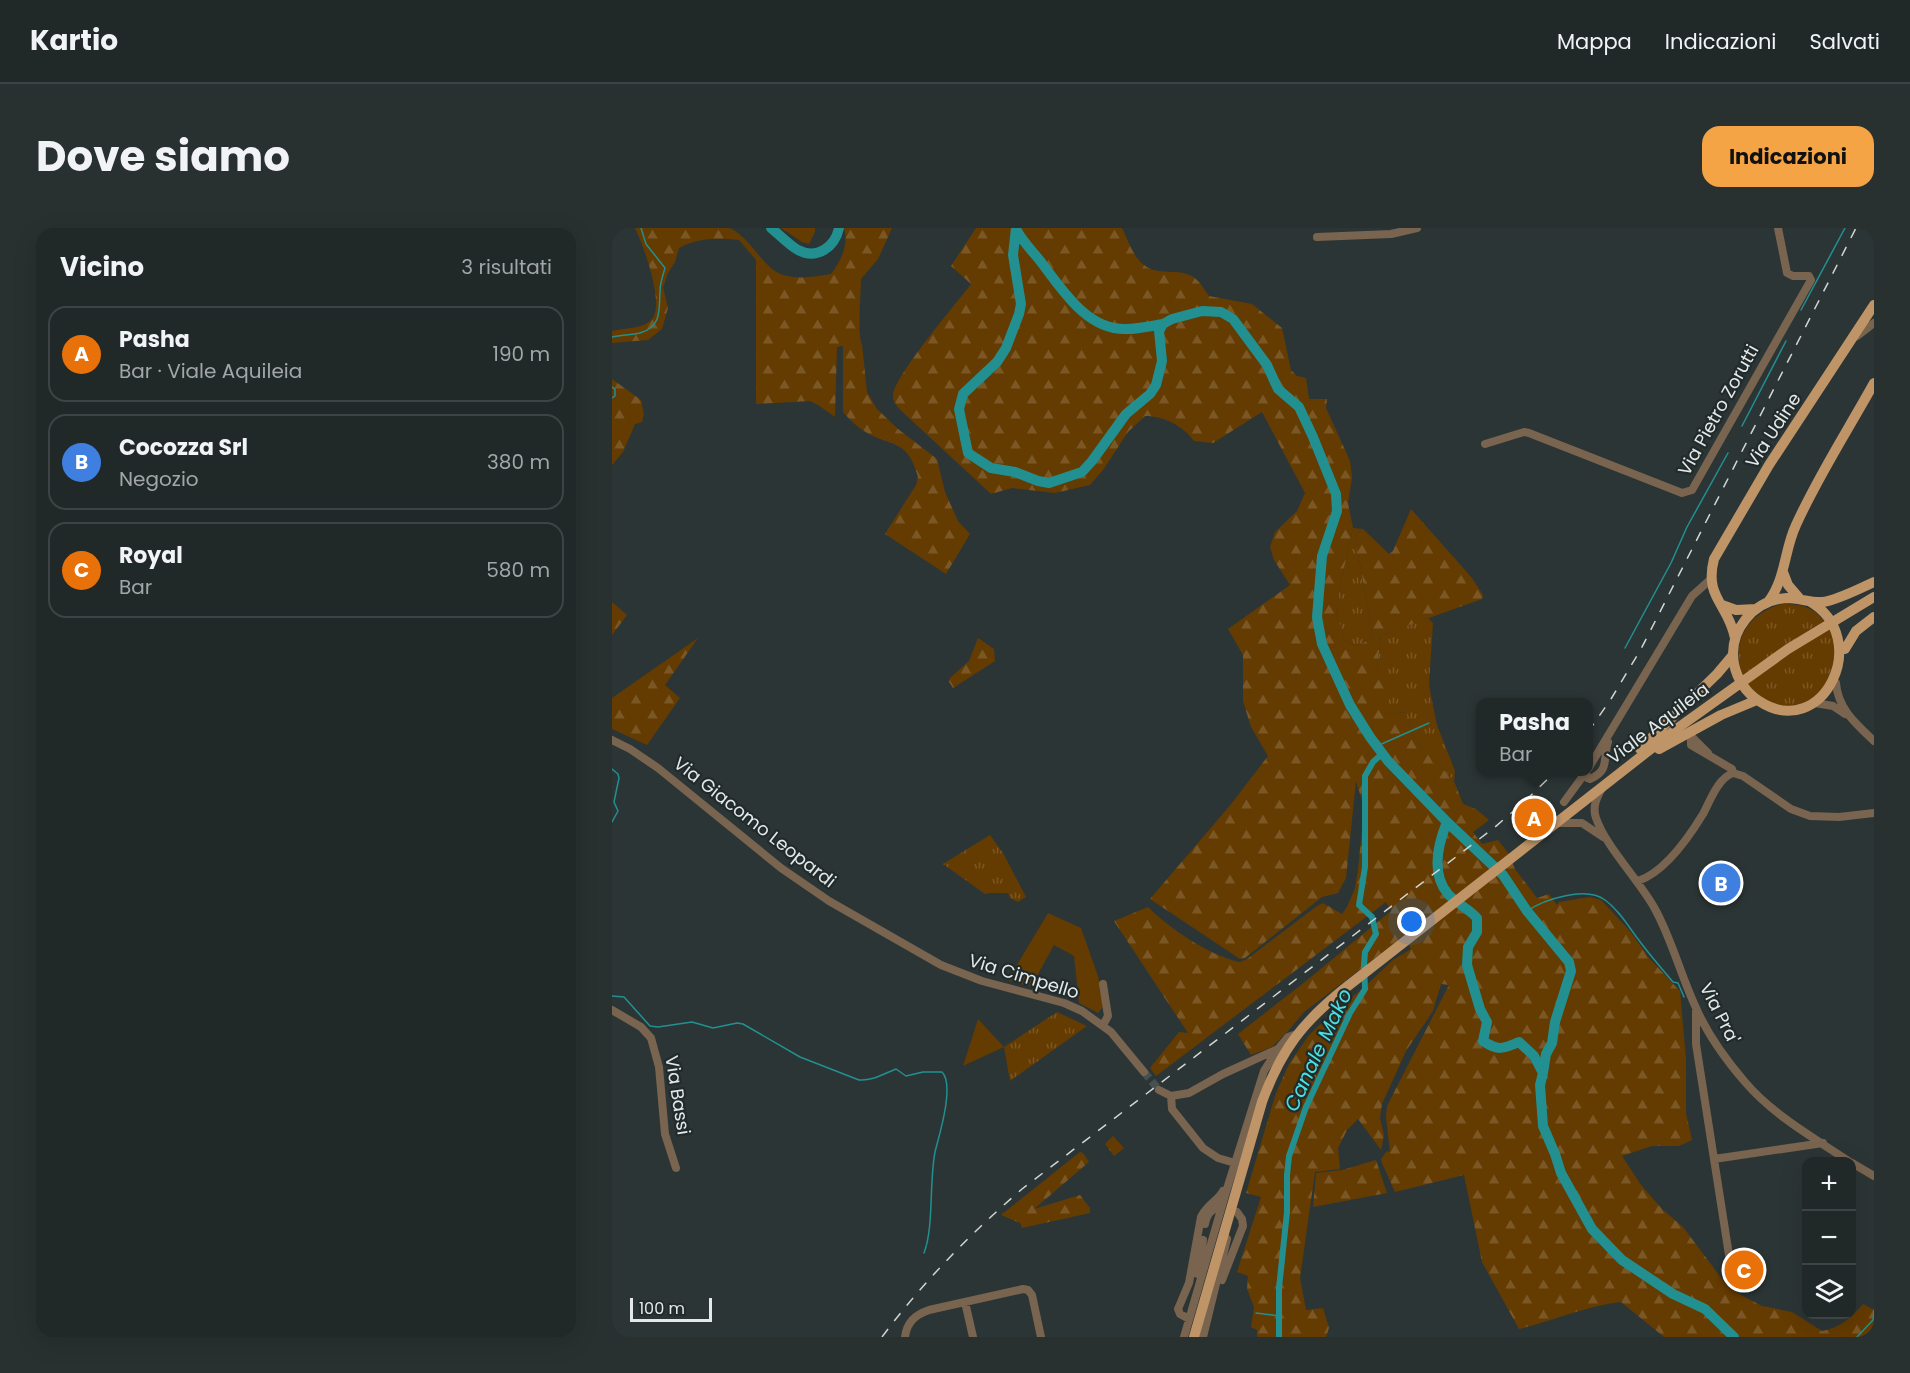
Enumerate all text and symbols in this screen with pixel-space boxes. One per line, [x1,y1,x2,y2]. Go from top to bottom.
text: Kartio [30,21,118,60]
text: Mappa [1557,27,1632,56]
text: Indicazioni [1665,27,1777,56]
text: Salvati [1810,27,1880,56]
button: Indicazioni [1702,126,1874,187]
text: Dove siamo [36,127,290,186]
text: Vicino [60,249,144,285]
text: 3 risultati [461,253,552,281]
text: Pasha [119,324,190,355]
text: A [74,340,89,368]
text: 190 m [493,340,550,368]
street label: Via Pietro Zorutti [1672,340,1764,480]
text: Bar · Viale Aquileia [119,357,302,385]
street label: Via Udine [1739,388,1807,472]
text: Cocozza Srl [119,432,248,463]
text: B [75,448,88,476]
text: 380 m [487,448,550,476]
text: Negozio [119,465,199,493]
text: Royal [119,540,183,571]
text: C [74,556,89,584]
text: 580 m [486,556,550,584]
text: Bar [119,573,152,601]
street label: Viale Aquileia [1602,676,1714,770]
popup [1476,698,1593,776]
text: Pasha [1499,707,1570,738]
text: Bar [1499,740,1532,768]
street label: Via Giacomo Leopardi [669,751,841,893]
pin: A [1514,796,1554,840]
pin: B [1702,860,1740,906]
your location [1397,907,1426,936]
street label: Via Cimpello [966,947,1082,1005]
street label: Via Pra' [1694,978,1746,1048]
water label: Canale Mako [1277,984,1359,1116]
street label: Via Bassi [659,1054,697,1136]
map controls [1802,1157,1856,1319]
button: + [1802,1157,1856,1211]
button: − [1802,1211,1856,1265]
pin: C [1724,1248,1764,1292]
button: layers [1802,1265,1856,1319]
scale bar [630,1295,712,1322]
text: 100 m [639,1297,685,1320]

